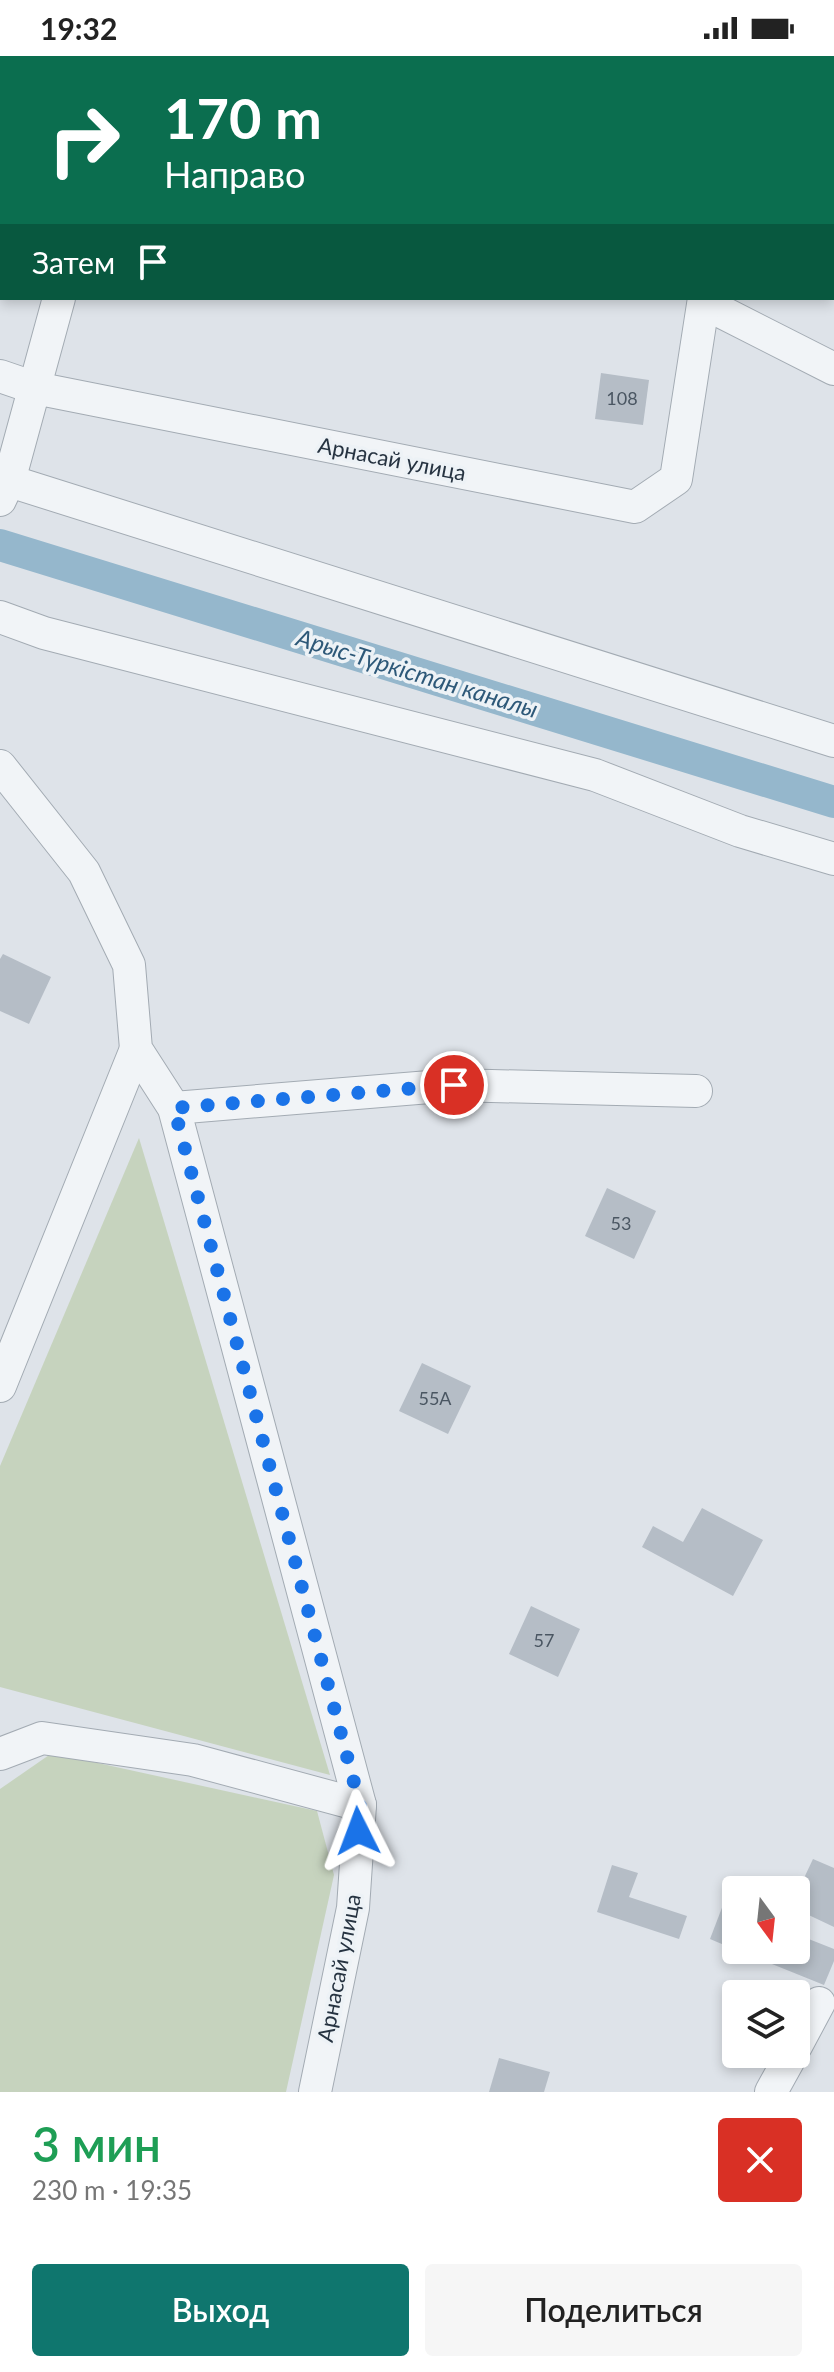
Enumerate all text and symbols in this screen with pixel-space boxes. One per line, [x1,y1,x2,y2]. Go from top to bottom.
text: 19:32 [40,10,117,46]
text: 170 m [164,84,322,151]
icon: right [32,88,136,192]
text: Направо [164,152,305,196]
icon: arrive [131,240,175,284]
text: Затем [32,244,115,280]
house number: 108 [606,387,638,409]
street label: Арнасай улица [316,431,468,486]
water label: Арыс-Түркістан каналы [292,622,542,723]
pin [420,1051,488,1119]
icon: arrive [432,1063,476,1107]
house number: 53 [611,1212,631,1234]
house number: 55А [418,1387,452,1409]
house number: 57 [534,1629,554,1651]
position arrow [316,1789,400,1873]
north arrow [722,1876,810,1964]
map controls [722,1876,810,2068]
street label: Арнасай улица [311,1892,366,2044]
button: layers [722,1980,810,2068]
text: 3 мин [32,2115,161,2172]
button: close [718,2118,802,2202]
text: 230 m · 19:35 [32,2174,192,2206]
button: Выход [32,2264,409,2356]
button: Поделиться [425,2264,802,2356]

